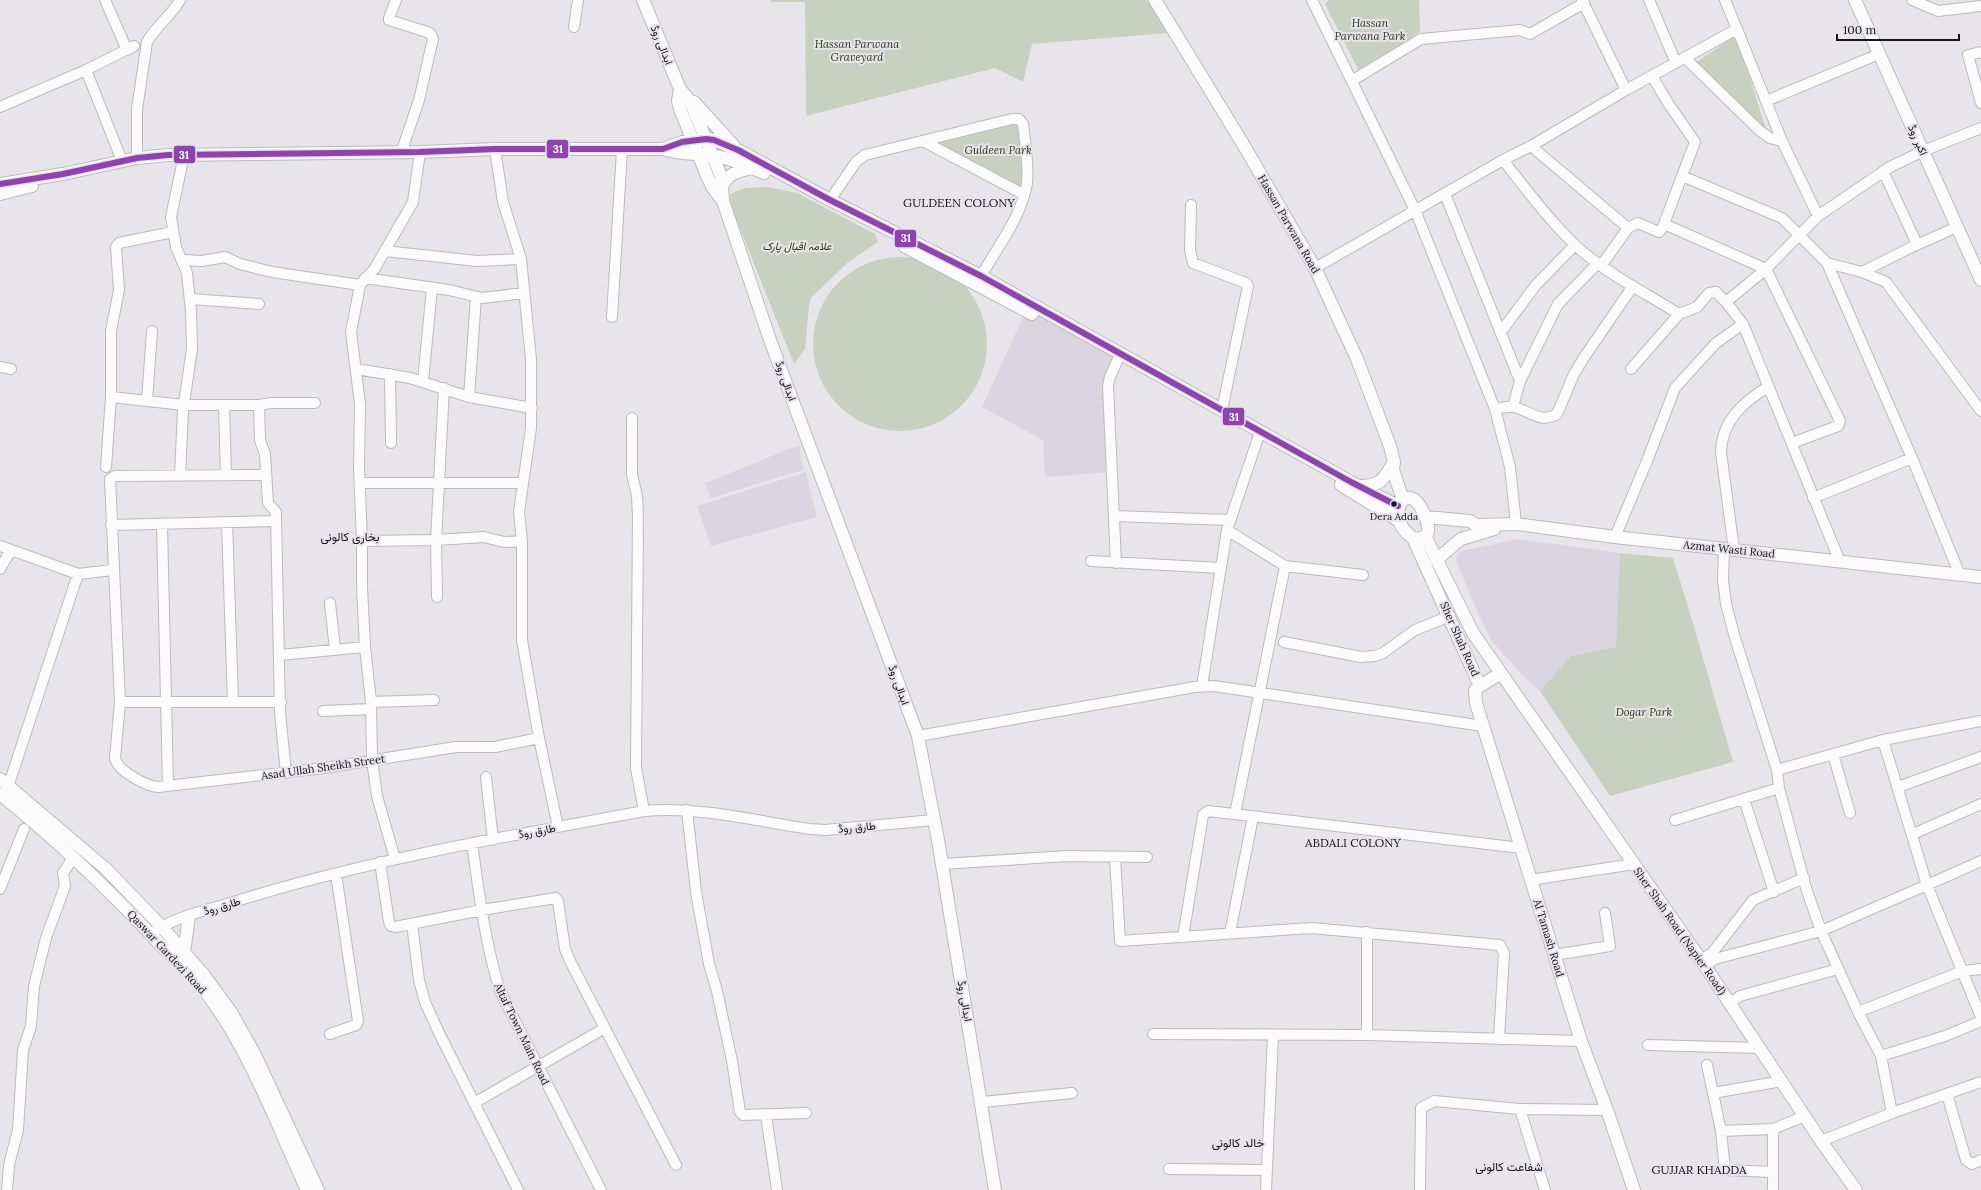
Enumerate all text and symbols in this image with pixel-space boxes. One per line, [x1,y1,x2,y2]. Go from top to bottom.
park label: Hassan Parwana Park [1335,16,1406,43]
scale bar [1837,16,1959,42]
text: 100 m [1843,22,1876,37]
street label: ابدالی روڈ [648,23,676,67]
park label: Hassan Parwana Graveyard [815,37,900,64]
street label: اکبر روڈ [1905,122,1931,158]
line badge: 31 [546,139,569,159]
text: 31 [553,142,564,156]
park label: Guldeen Park [964,143,1032,157]
line badge: 31 [173,145,196,164]
text: 31 [179,148,190,162]
street label: Hassan Parwana Road [1255,172,1323,276]
district label: GULDEEN COLONY [903,195,1015,210]
line badge: 31 [894,229,917,248]
text: 31 [901,231,912,245]
park label: علامہ اقبال پارک [762,239,832,254]
street label: ابدالی روڈ [772,359,800,403]
line badge: 31 [1222,407,1245,426]
text: 31 [1229,410,1240,424]
marker: Dera Adda [1389,499,1399,509]
place label: Dera Adda [1370,510,1418,523]
district label: بخاری کالونی [320,529,380,545]
street label: Azmat Wasti Road [1681,537,1776,561]
street label: Sher Shah Road [1437,600,1483,679]
street label: ابدالی روڈ [885,663,913,707]
park label: Dogar Park [1616,705,1673,719]
street label: Asad Ullah Sheikh Street [259,751,387,783]
street label: طارق روڈ [838,818,876,836]
street label: طارق روڈ [517,821,557,841]
district label: ABDALI COLONY [1304,835,1401,850]
street label: Sher Shah Road (Napier Road) [1630,865,1729,998]
street label: طارق روڈ [202,894,242,918]
street label: Al Tamash Road [1530,896,1568,979]
street label: Qaswar Gardezi Road [124,907,210,997]
street label: Altaf Town Main Road [491,980,553,1088]
street label: ابدالی روڈ [955,980,975,1022]
district label: خالد کالونی [1212,1135,1264,1151]
district label: شفاعت کالونی [1475,1159,1543,1175]
district label: GUJJAR KHADDA [1651,1162,1747,1177]

